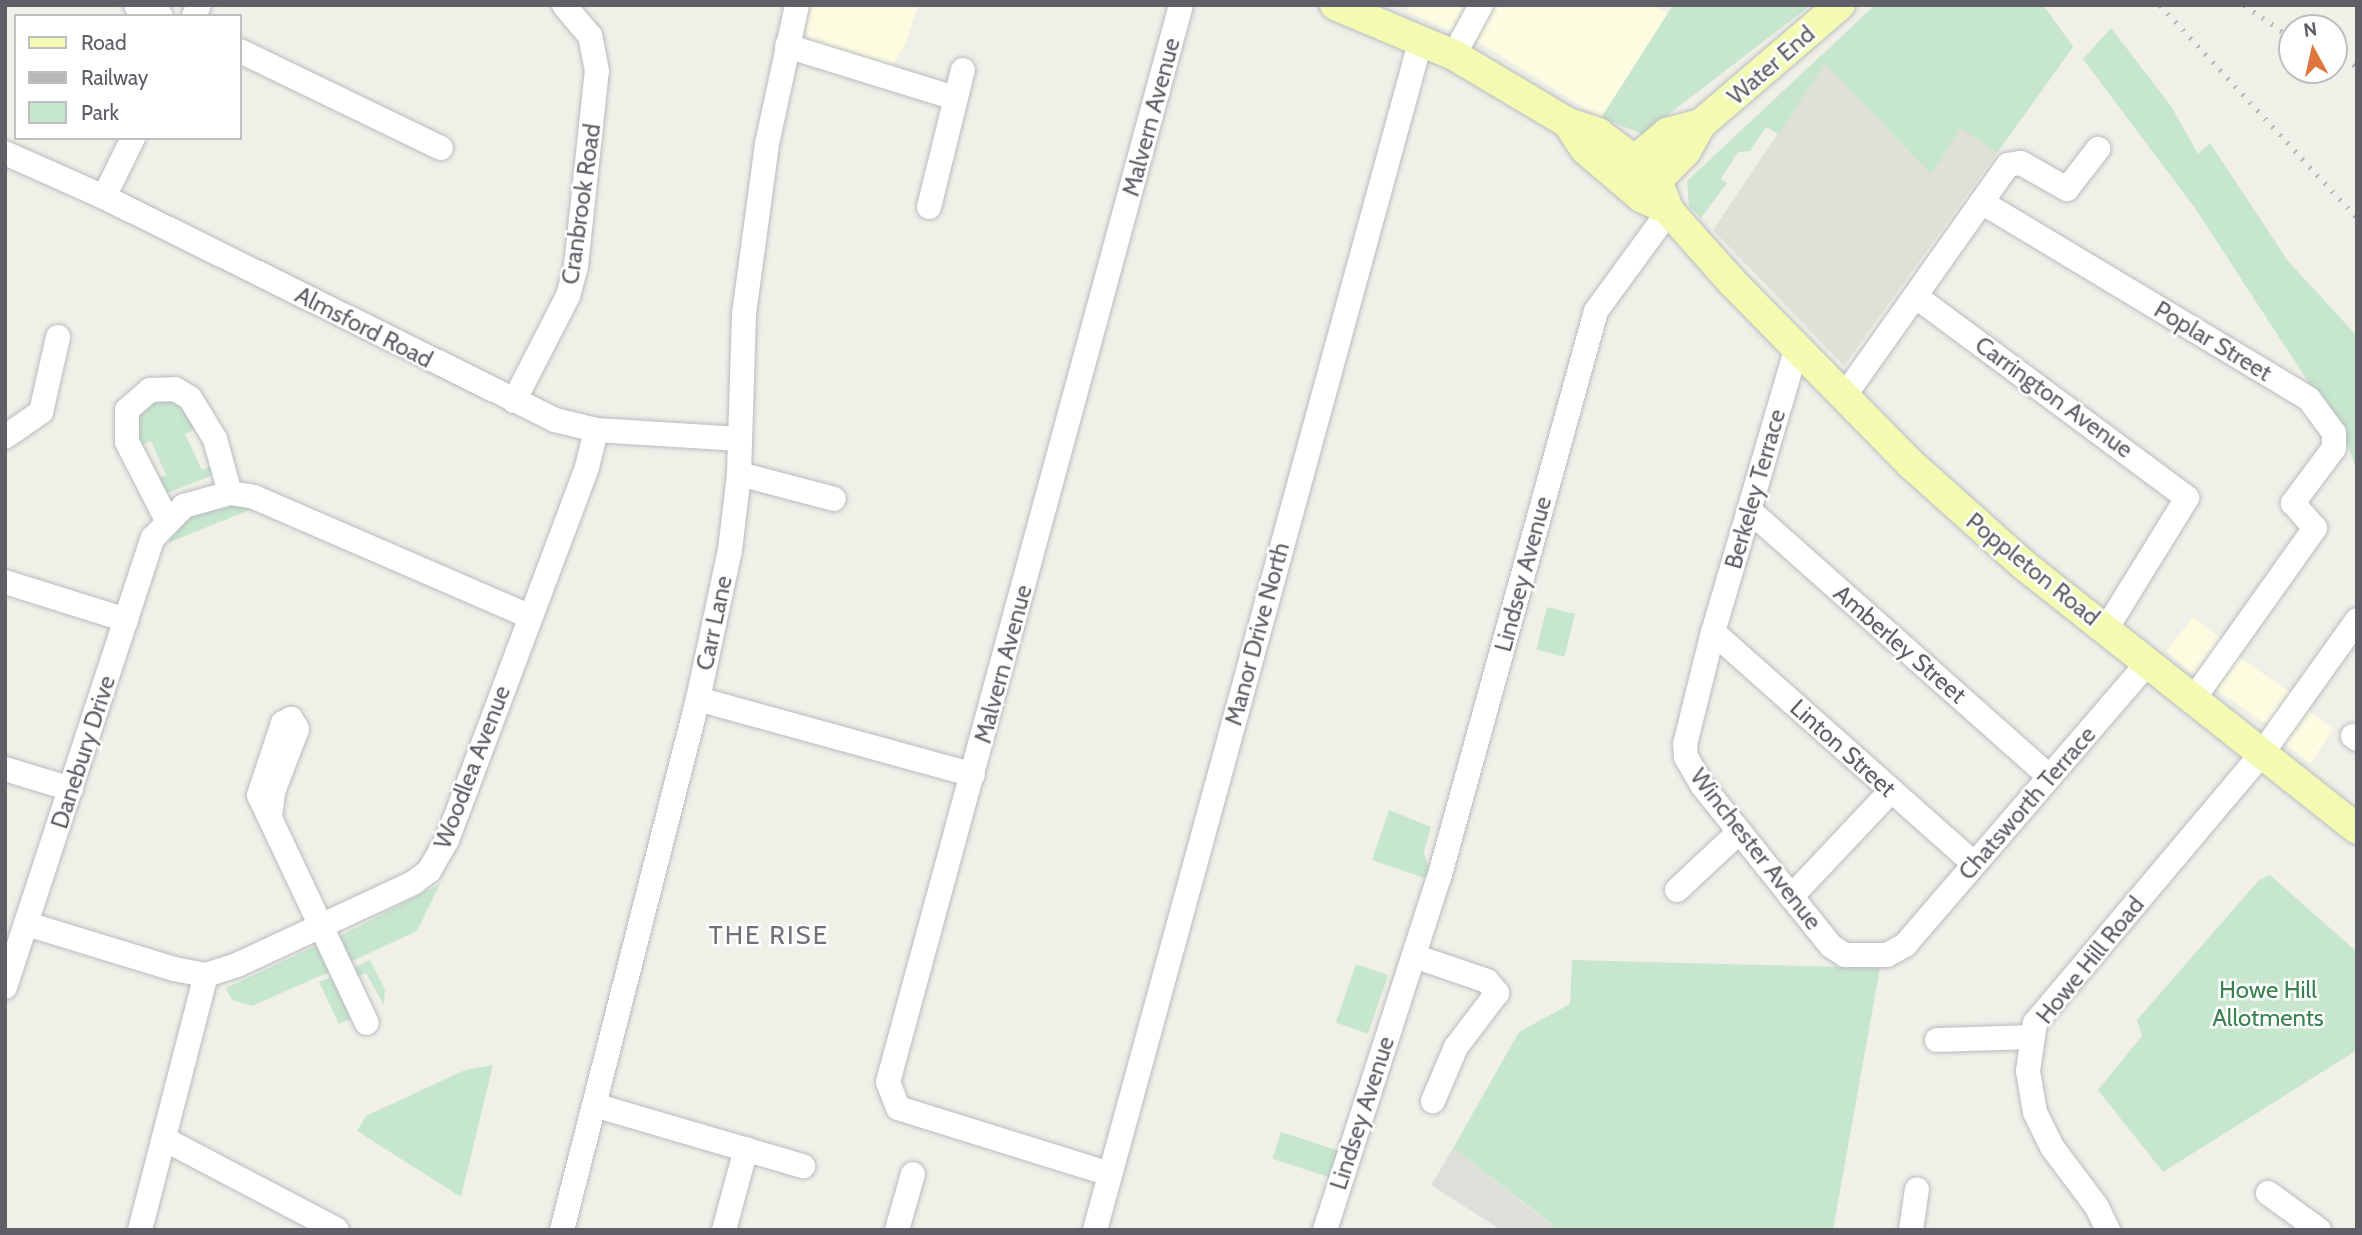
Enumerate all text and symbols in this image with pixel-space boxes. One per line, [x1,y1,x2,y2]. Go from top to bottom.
legend [14,14,242,140]
north arrow [2278,14,2348,84]
text: N [2302,17,2319,42]
street label: Water End [1722,19,1820,111]
text: Road [81,30,127,55]
street label: Malvern Avenue [1116,35,1186,199]
text: Railway [81,65,148,90]
text: Park [81,100,119,125]
street label: Cranbrook Road [555,122,607,286]
street label: Almsford Road [291,280,437,374]
street label: Poplar Street [2149,295,2277,387]
street label: Carrington Avenue [1969,330,2139,464]
street label: Berkeley Terrace [1718,406,1792,572]
street label: Lindsey Avenue [1488,493,1558,655]
street label: Poppleton Road [1961,506,2105,632]
street label: Manor Drive North [1219,539,1295,729]
street label: Carr Lane [690,573,738,673]
street label: Amberley Street [1828,579,1972,709]
street label: Malvern Avenue [968,582,1038,746]
street label: Danebury Drive [45,672,121,832]
street label: Woodlea Avenue [428,681,516,853]
street label: Linton Street [1784,693,1902,803]
street label: Chatsworth Terrace [1952,720,2102,886]
street label: Winchester Avenue [1684,763,1828,935]
street label: Howe Hill Road [2030,891,2150,1029]
district label: THE RISE [710,920,828,952]
park label: Howe Hill Allotments [2212,976,2324,1032]
street label: Lindsey Avenue [1324,1033,1400,1193]

